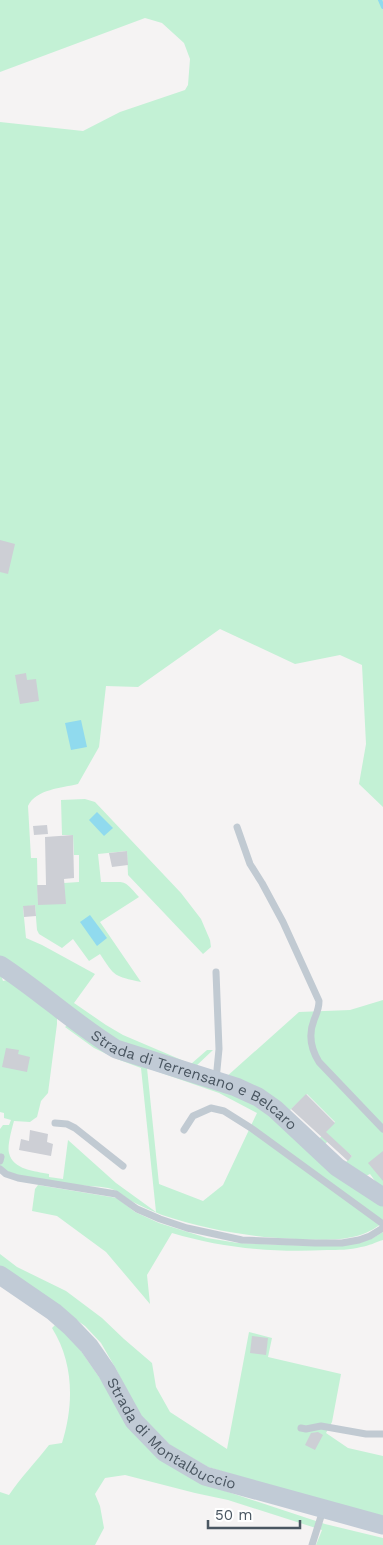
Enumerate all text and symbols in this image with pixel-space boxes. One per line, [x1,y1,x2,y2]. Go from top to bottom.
street label: Strada di Terrensano e Belcaro [87,1026,301,1134]
street label: Strada di Montalbuccio [103,1375,238,1493]
scale bar [208,1498,300,1530]
text: 50 m [215,1506,252,1524]

